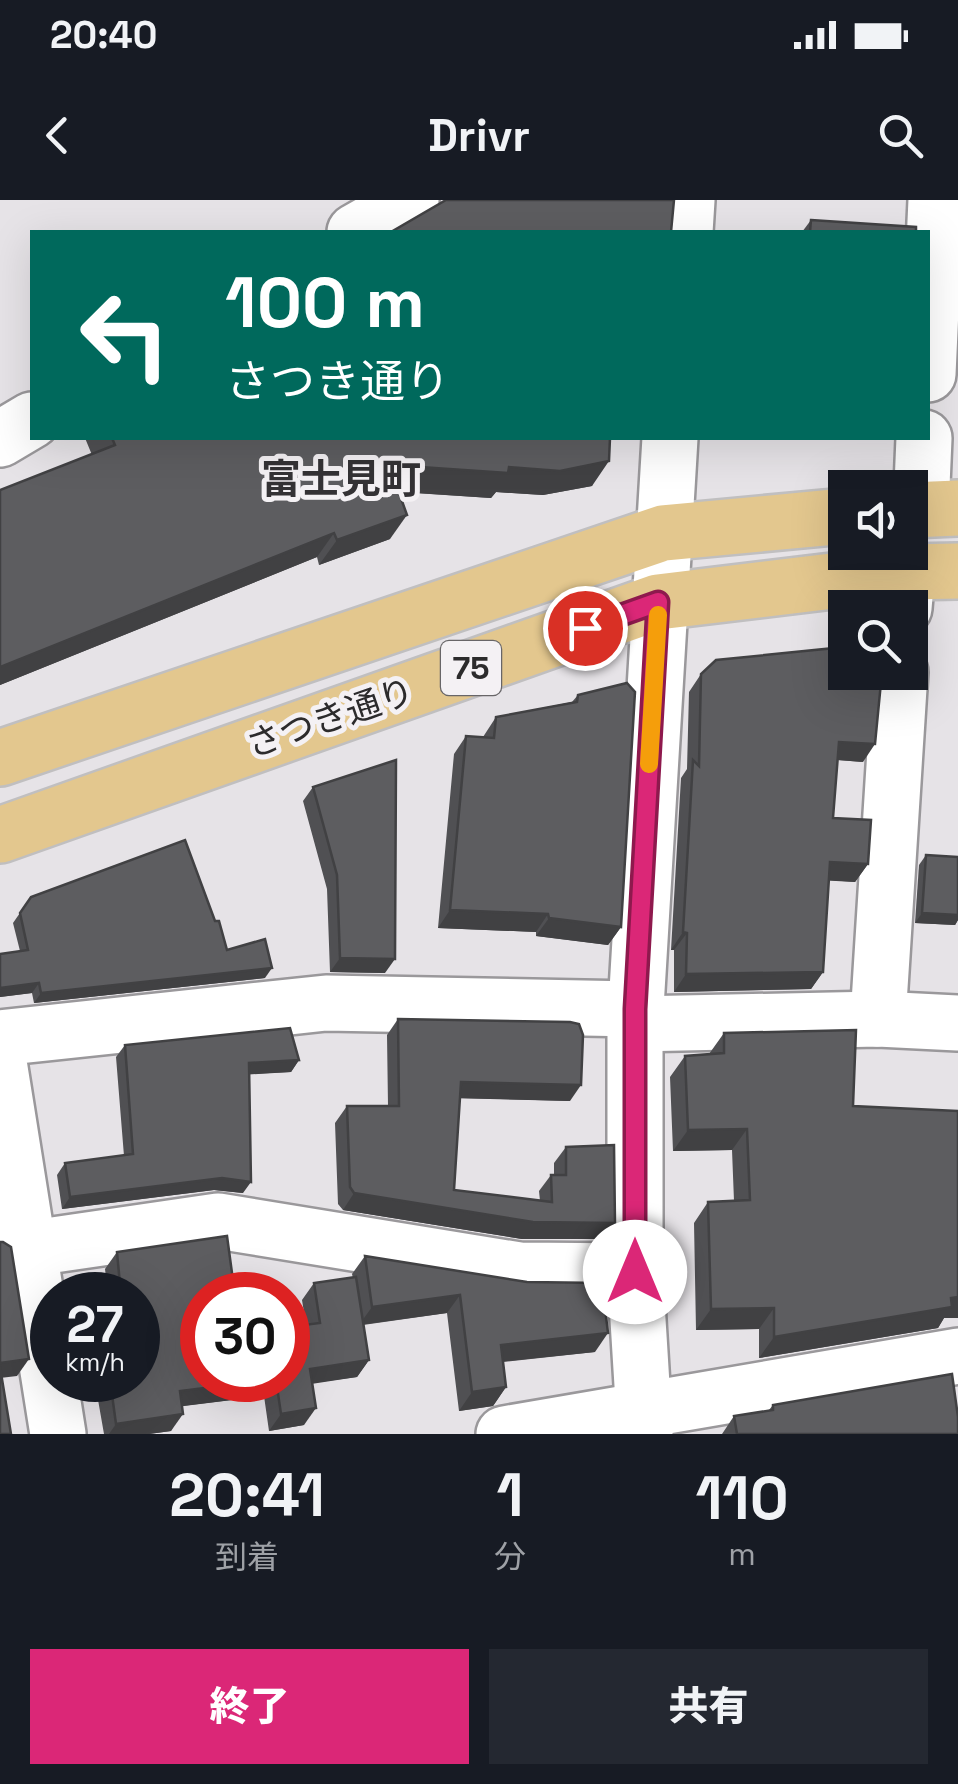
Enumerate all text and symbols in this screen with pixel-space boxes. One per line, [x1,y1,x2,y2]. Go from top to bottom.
text: 20:40 [50,11,157,59]
text: Drivr [428,107,530,164]
icon: back [30,108,85,163]
icon: search [873,108,928,163]
text: 100 m [225,258,425,347]
icon: left [60,270,190,400]
text: さつき通り [225,353,450,410]
district label: 富士見町 [261,454,421,505]
map controls [828,470,928,690]
button: sound [828,470,928,570]
pin [543,586,628,671]
button: search [828,590,928,690]
icon: arrive [558,601,613,656]
road number: 75 [441,641,501,695]
street label: さつき通り [240,669,420,767]
position arrow [583,1220,687,1324]
speed limit sign: 30 [180,1272,310,1402]
text: 27 [67,1293,123,1357]
text: km/h [65,1346,125,1378]
text: 20:41 [169,1457,325,1534]
text: 1 [497,1457,524,1534]
text: 110 [696,1460,789,1537]
text: m [728,1534,756,1574]
text: 到着 [215,1537,279,1577]
text: 分 [494,1537,526,1577]
button: 終了 [30,1649,469,1764]
button: 共有 [489,1649,928,1764]

